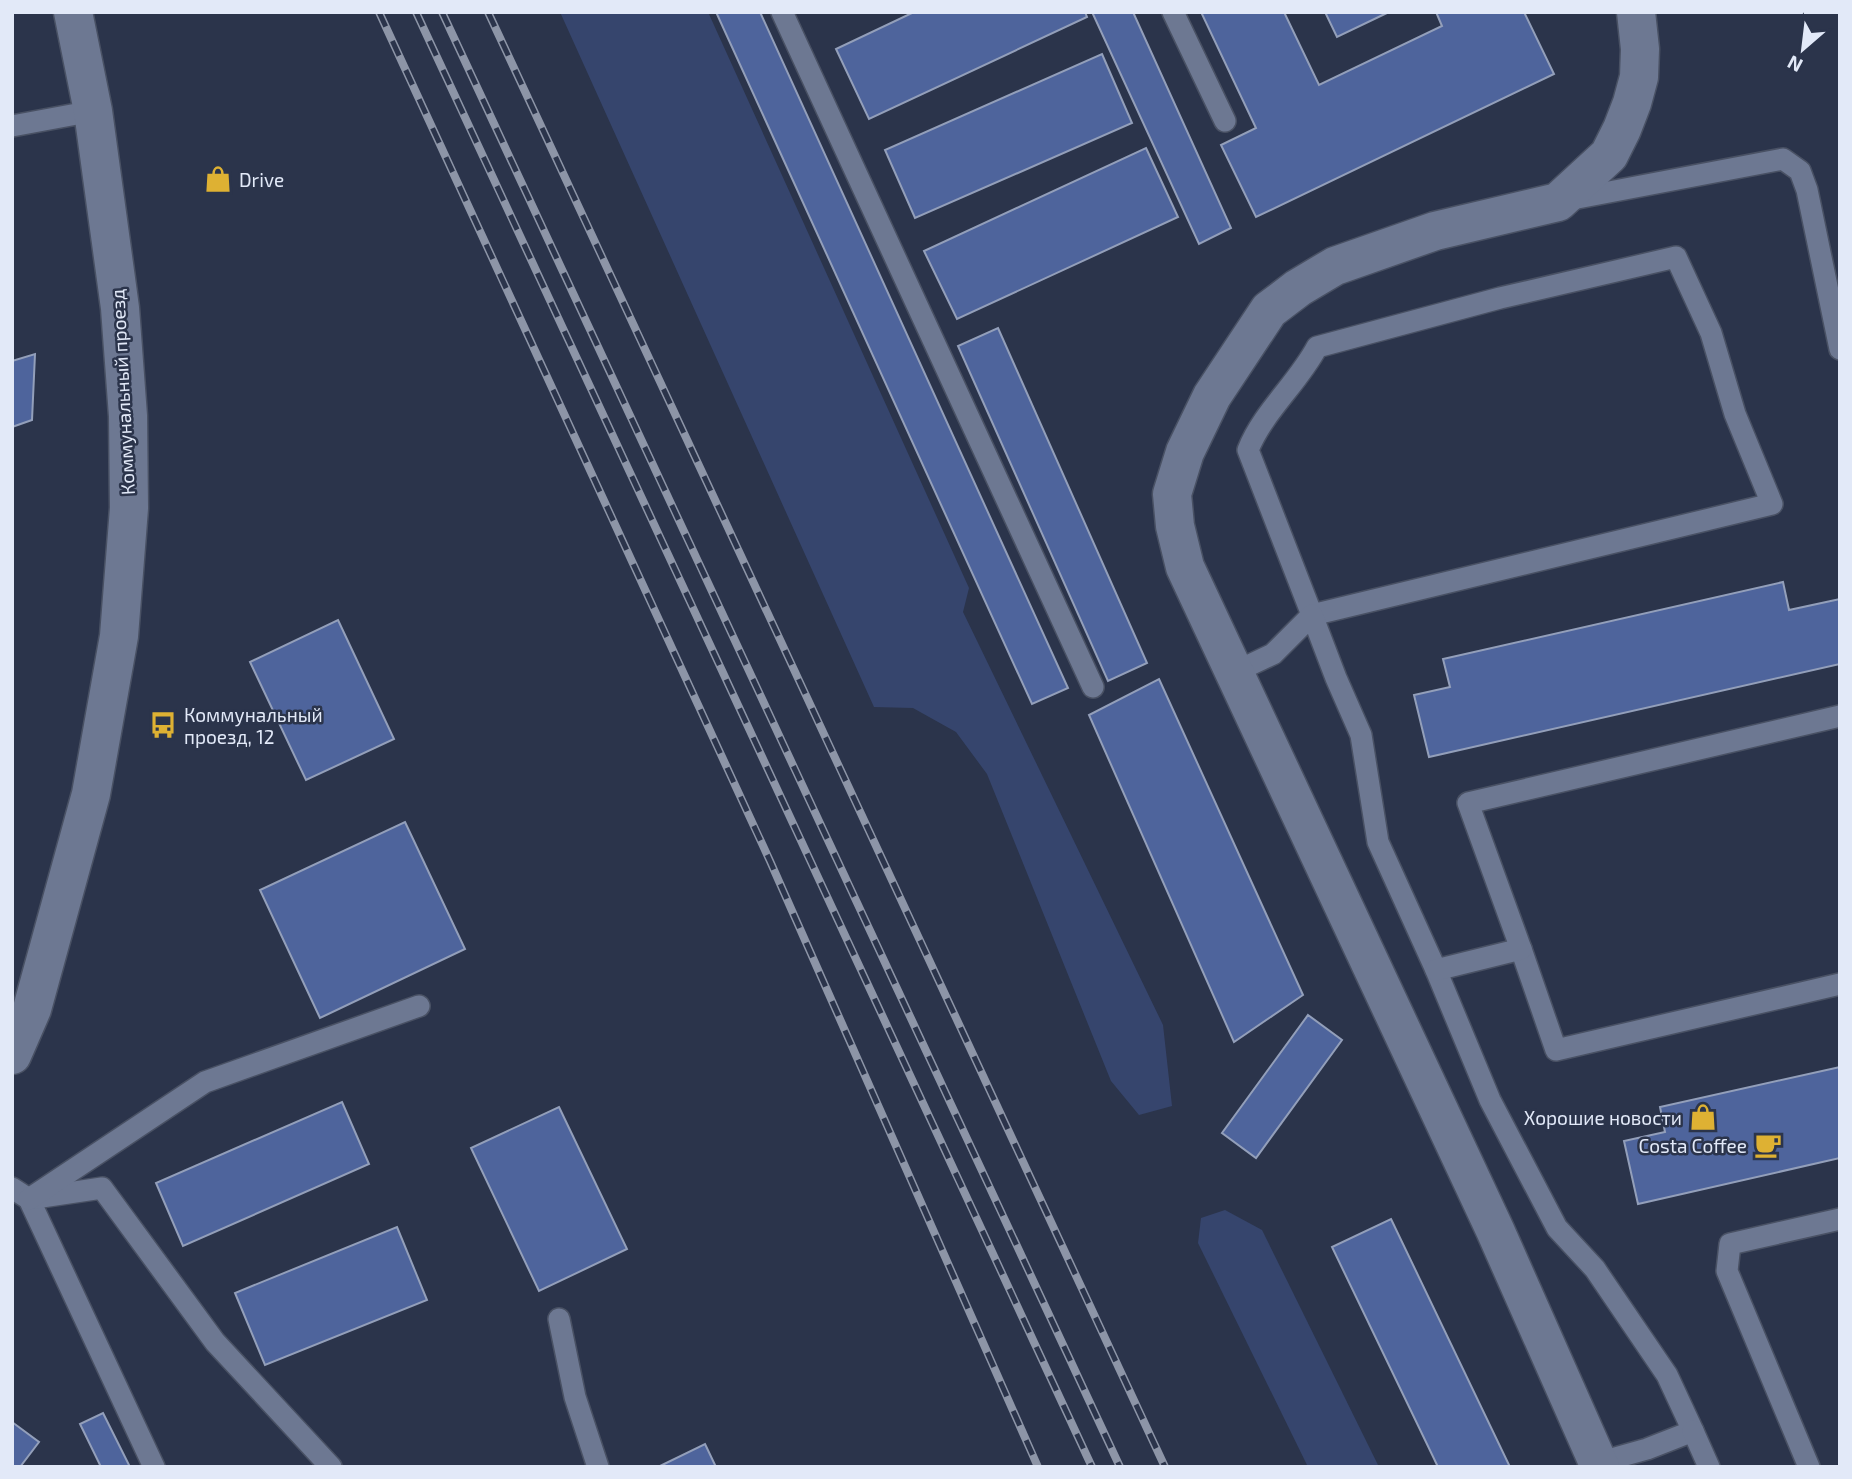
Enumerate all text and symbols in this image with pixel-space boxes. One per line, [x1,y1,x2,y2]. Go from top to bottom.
north arrow [1768,14,1838,84]
text: N [1783,51,1806,78]
shop icon: Drive [203,164,233,194]
place label: Drive [239,168,284,191]
street label: Коммунальный проезд [105,288,140,496]
place label: Коммунальный проезд, 12 [184,703,323,748]
bus stop icon: Коммунальный проезд, 12 [148,710,178,740]
shop icon: Хорошие новости [1688,1102,1718,1132]
place label: Хорошие новости [1524,1106,1682,1129]
cafe icon: Costa Coffee [1753,1130,1783,1160]
place label: Costa Coffee [1638,1134,1747,1157]

